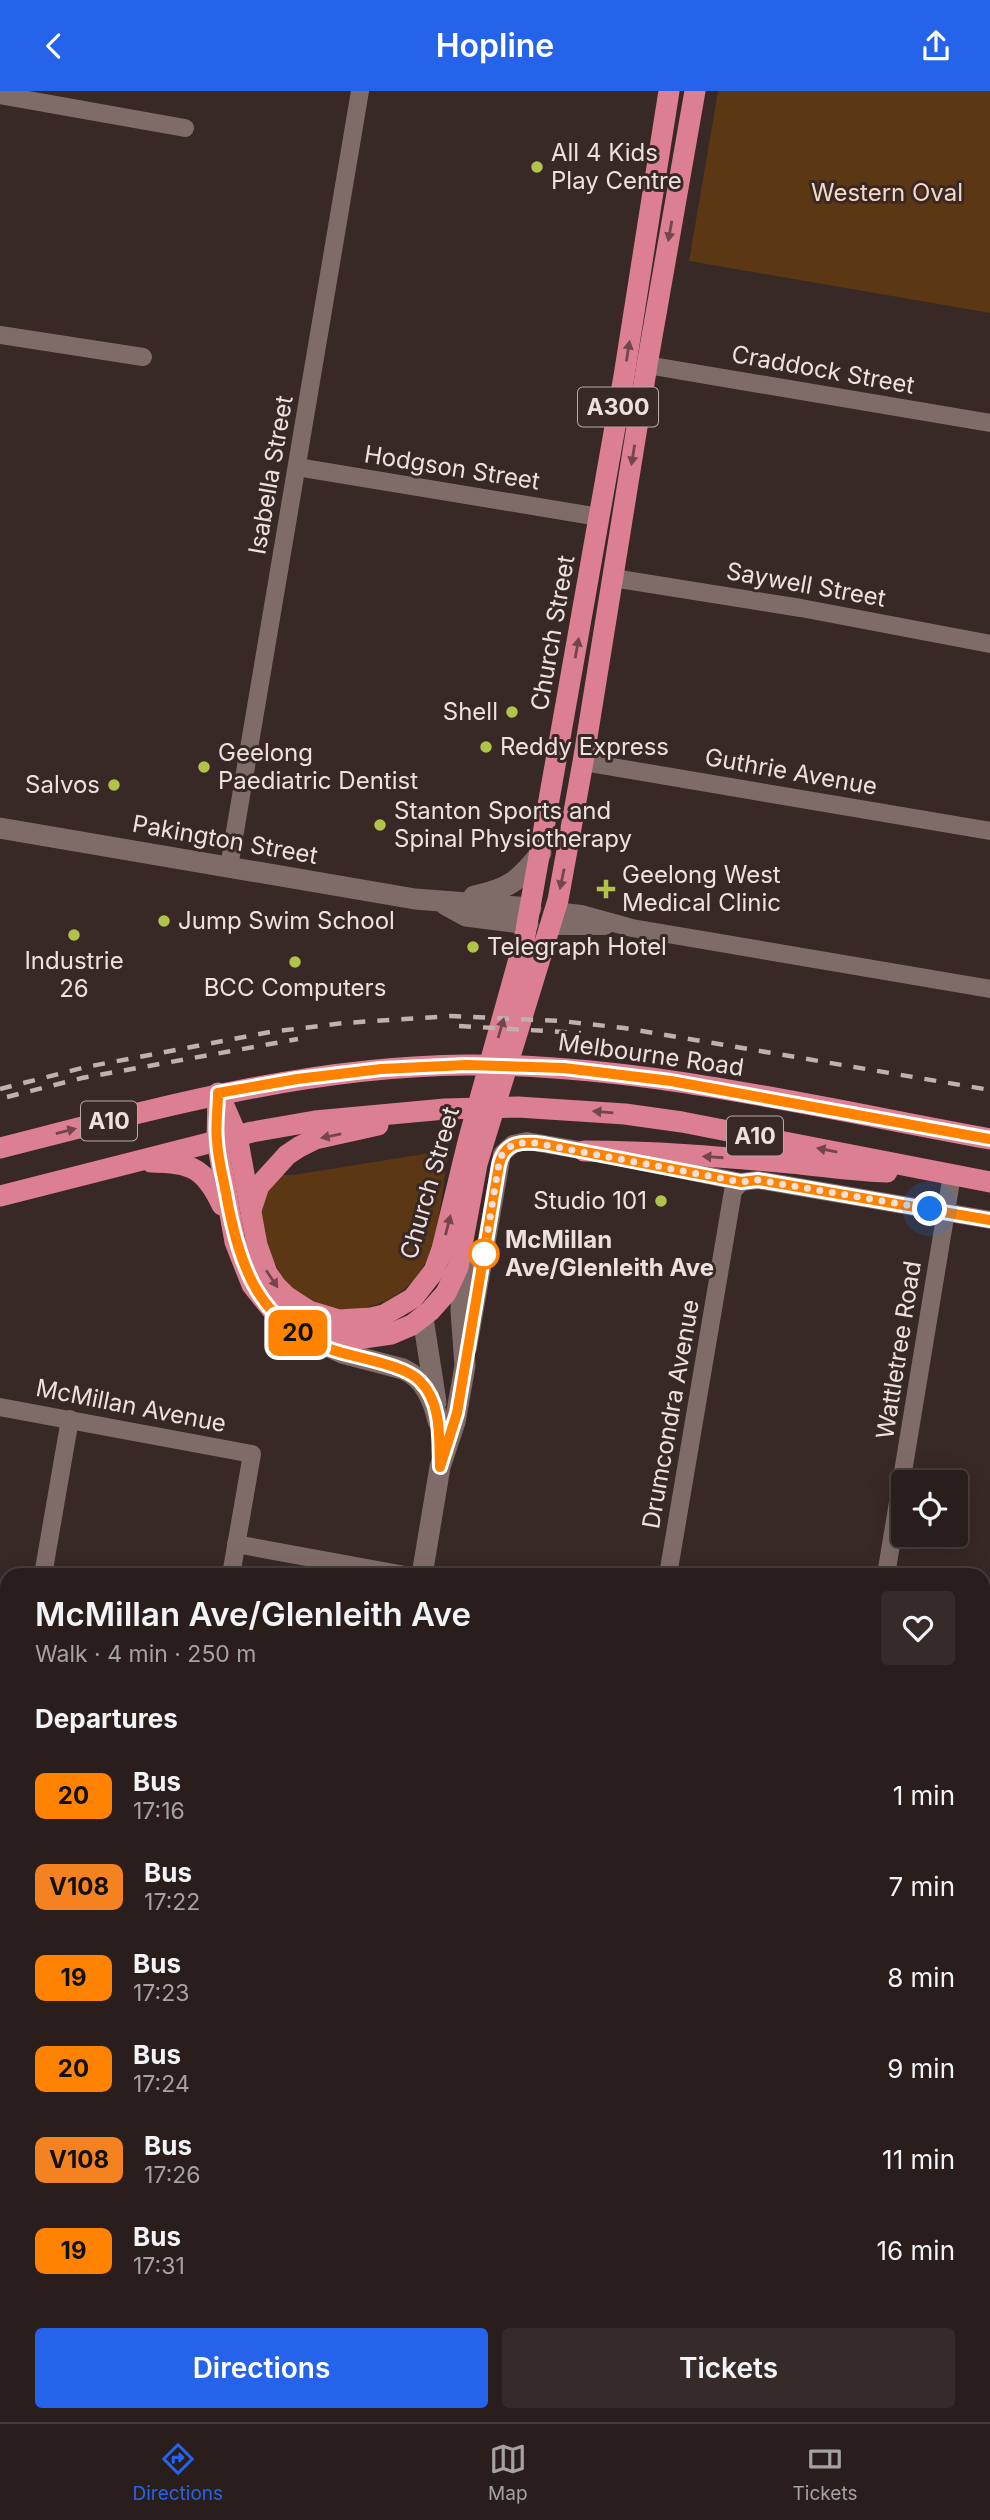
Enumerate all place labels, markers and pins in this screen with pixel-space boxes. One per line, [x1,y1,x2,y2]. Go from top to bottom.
place label: All 4 Kids Play Centre [551,138,682,195]
marker: All 4 Kids Play Centre [529,159,545,175]
place label: Shell [443,697,498,726]
marker: Shell [504,704,520,720]
place label: Reddy Express [500,732,669,761]
place label: Geelong Paediatric Dentist [218,738,418,795]
marker: Reddy Express [478,739,494,755]
marker: Geelong Paediatric Dentist [196,759,212,775]
place label: Salvos [25,770,100,799]
marker: Salvos [106,777,122,793]
place label: Stanton Sports and Spinal Physiotherapy [394,796,632,853]
marker: Stanton Sports and Spinal Physiotherapy [372,817,388,833]
place label: Geelong West Medical Clinic [622,860,781,917]
marker: Geelong West Medical Clinic [596,879,616,899]
place label: Jump Swim School [178,906,395,935]
marker: Jump Swim School [156,913,172,929]
marker: Industrie 26 [66,927,82,943]
place label: Telegraph Hotel [487,932,667,961]
marker: Telegraph Hotel [465,939,481,955]
place label: Industrie 26 [24,946,124,1003]
marker: BCC Computers [287,954,303,970]
place label: BCC Computers [204,973,386,1002]
place label: Studio 101 [533,1186,647,1215]
marker: Studio 101 [653,1193,669,1209]
place label: McMillan Ave/Glenleith Ave [505,1225,714,1282]
marker: McMillan Ave/Glenleith Ave [469,1239,499,1269]

